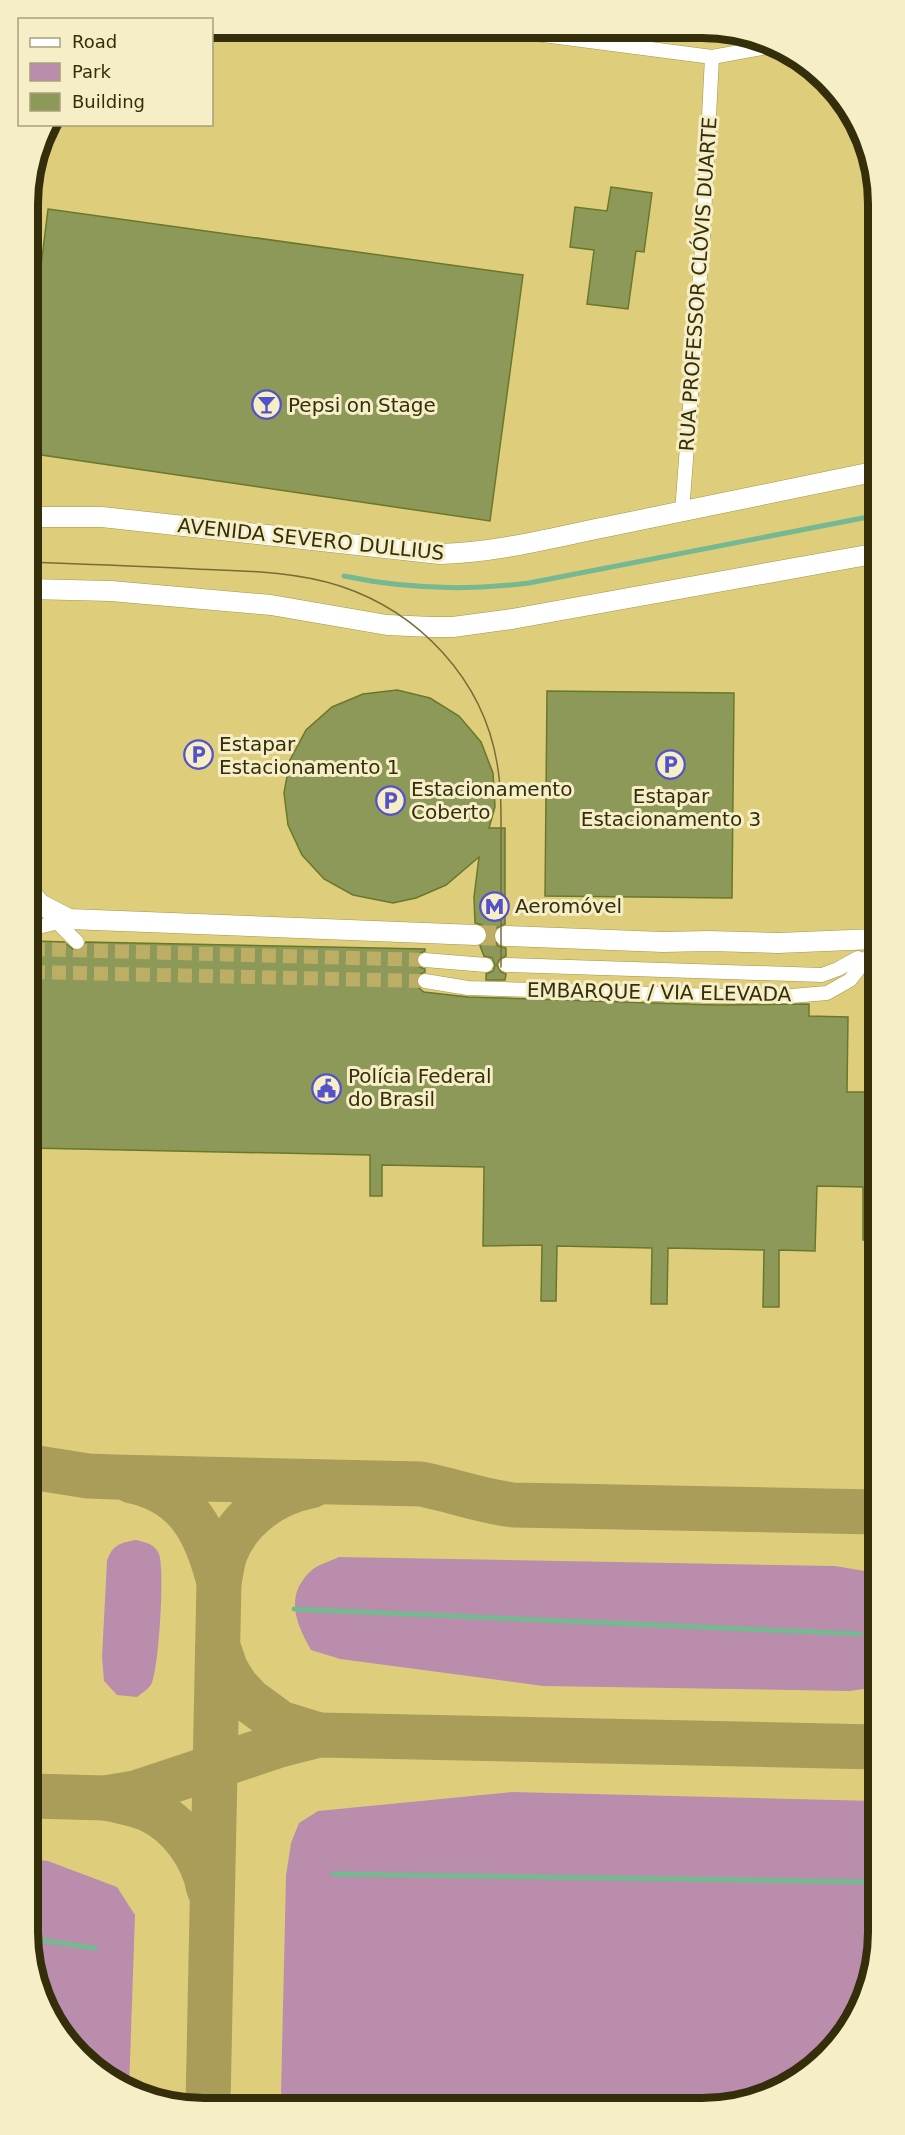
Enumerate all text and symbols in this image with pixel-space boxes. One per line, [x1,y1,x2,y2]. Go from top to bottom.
legend [18,18,213,126]
text: Road [72,31,117,52]
text: Park [72,61,111,82]
text: Building [72,91,145,112]
street label: RUA PROFESSOR CLÓVIS DUARTE [674,116,722,452]
bar icon: Pepsi on Stage [251,389,283,421]
place label: Pepsi on Stage [288,393,436,417]
street label: AVENIDA SEVERO DULLIUS [177,513,445,565]
place label: Estapar Estacionamento 1 [219,732,400,779]
parking icon: Estapar Estacionamento 1 [182,739,214,771]
parking icon: Estapar Estacionamento 3 [655,749,687,781]
place label: Estacionamento Coberto [411,777,572,824]
parking icon: Estacionamento Coberto [374,784,406,816]
place label: Estapar Estacionamento 3 [581,784,761,831]
metro station icon: Aeromóvel [478,890,510,922]
place label: Aeromóvel [515,894,622,918]
street label: EMBARQUE / VIA ELEVADA [527,978,792,1006]
place label: Polícia Federal do Brasil [348,1064,492,1111]
public building icon: Polícia Federal do Brasil [311,1072,343,1104]

